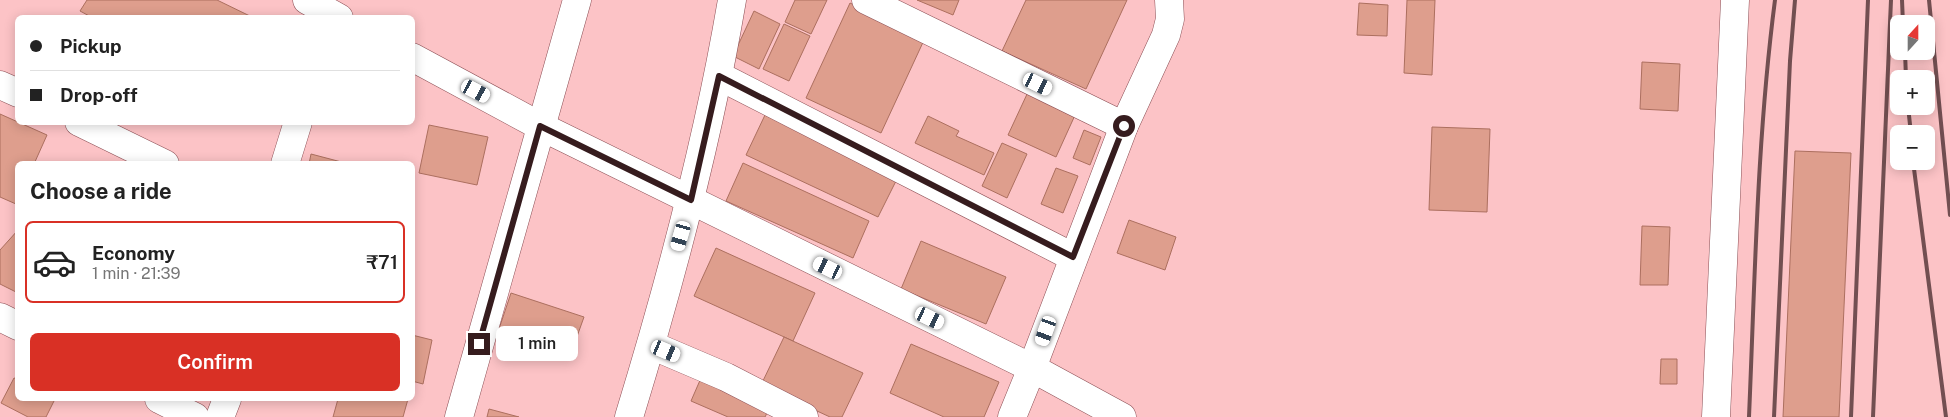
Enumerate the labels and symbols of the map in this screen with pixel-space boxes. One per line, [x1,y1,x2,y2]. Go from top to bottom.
north arrow [1890,15,1935,60]
car [1021,71,1054,97]
car [459,77,492,105]
route start [1113,115,1135,137]
car [669,220,692,252]
car [811,255,844,281]
car [913,305,946,331]
car [1033,314,1058,348]
callout: 1 min [496,326,579,362]
route end [468,333,490,355]
car [649,338,682,364]

